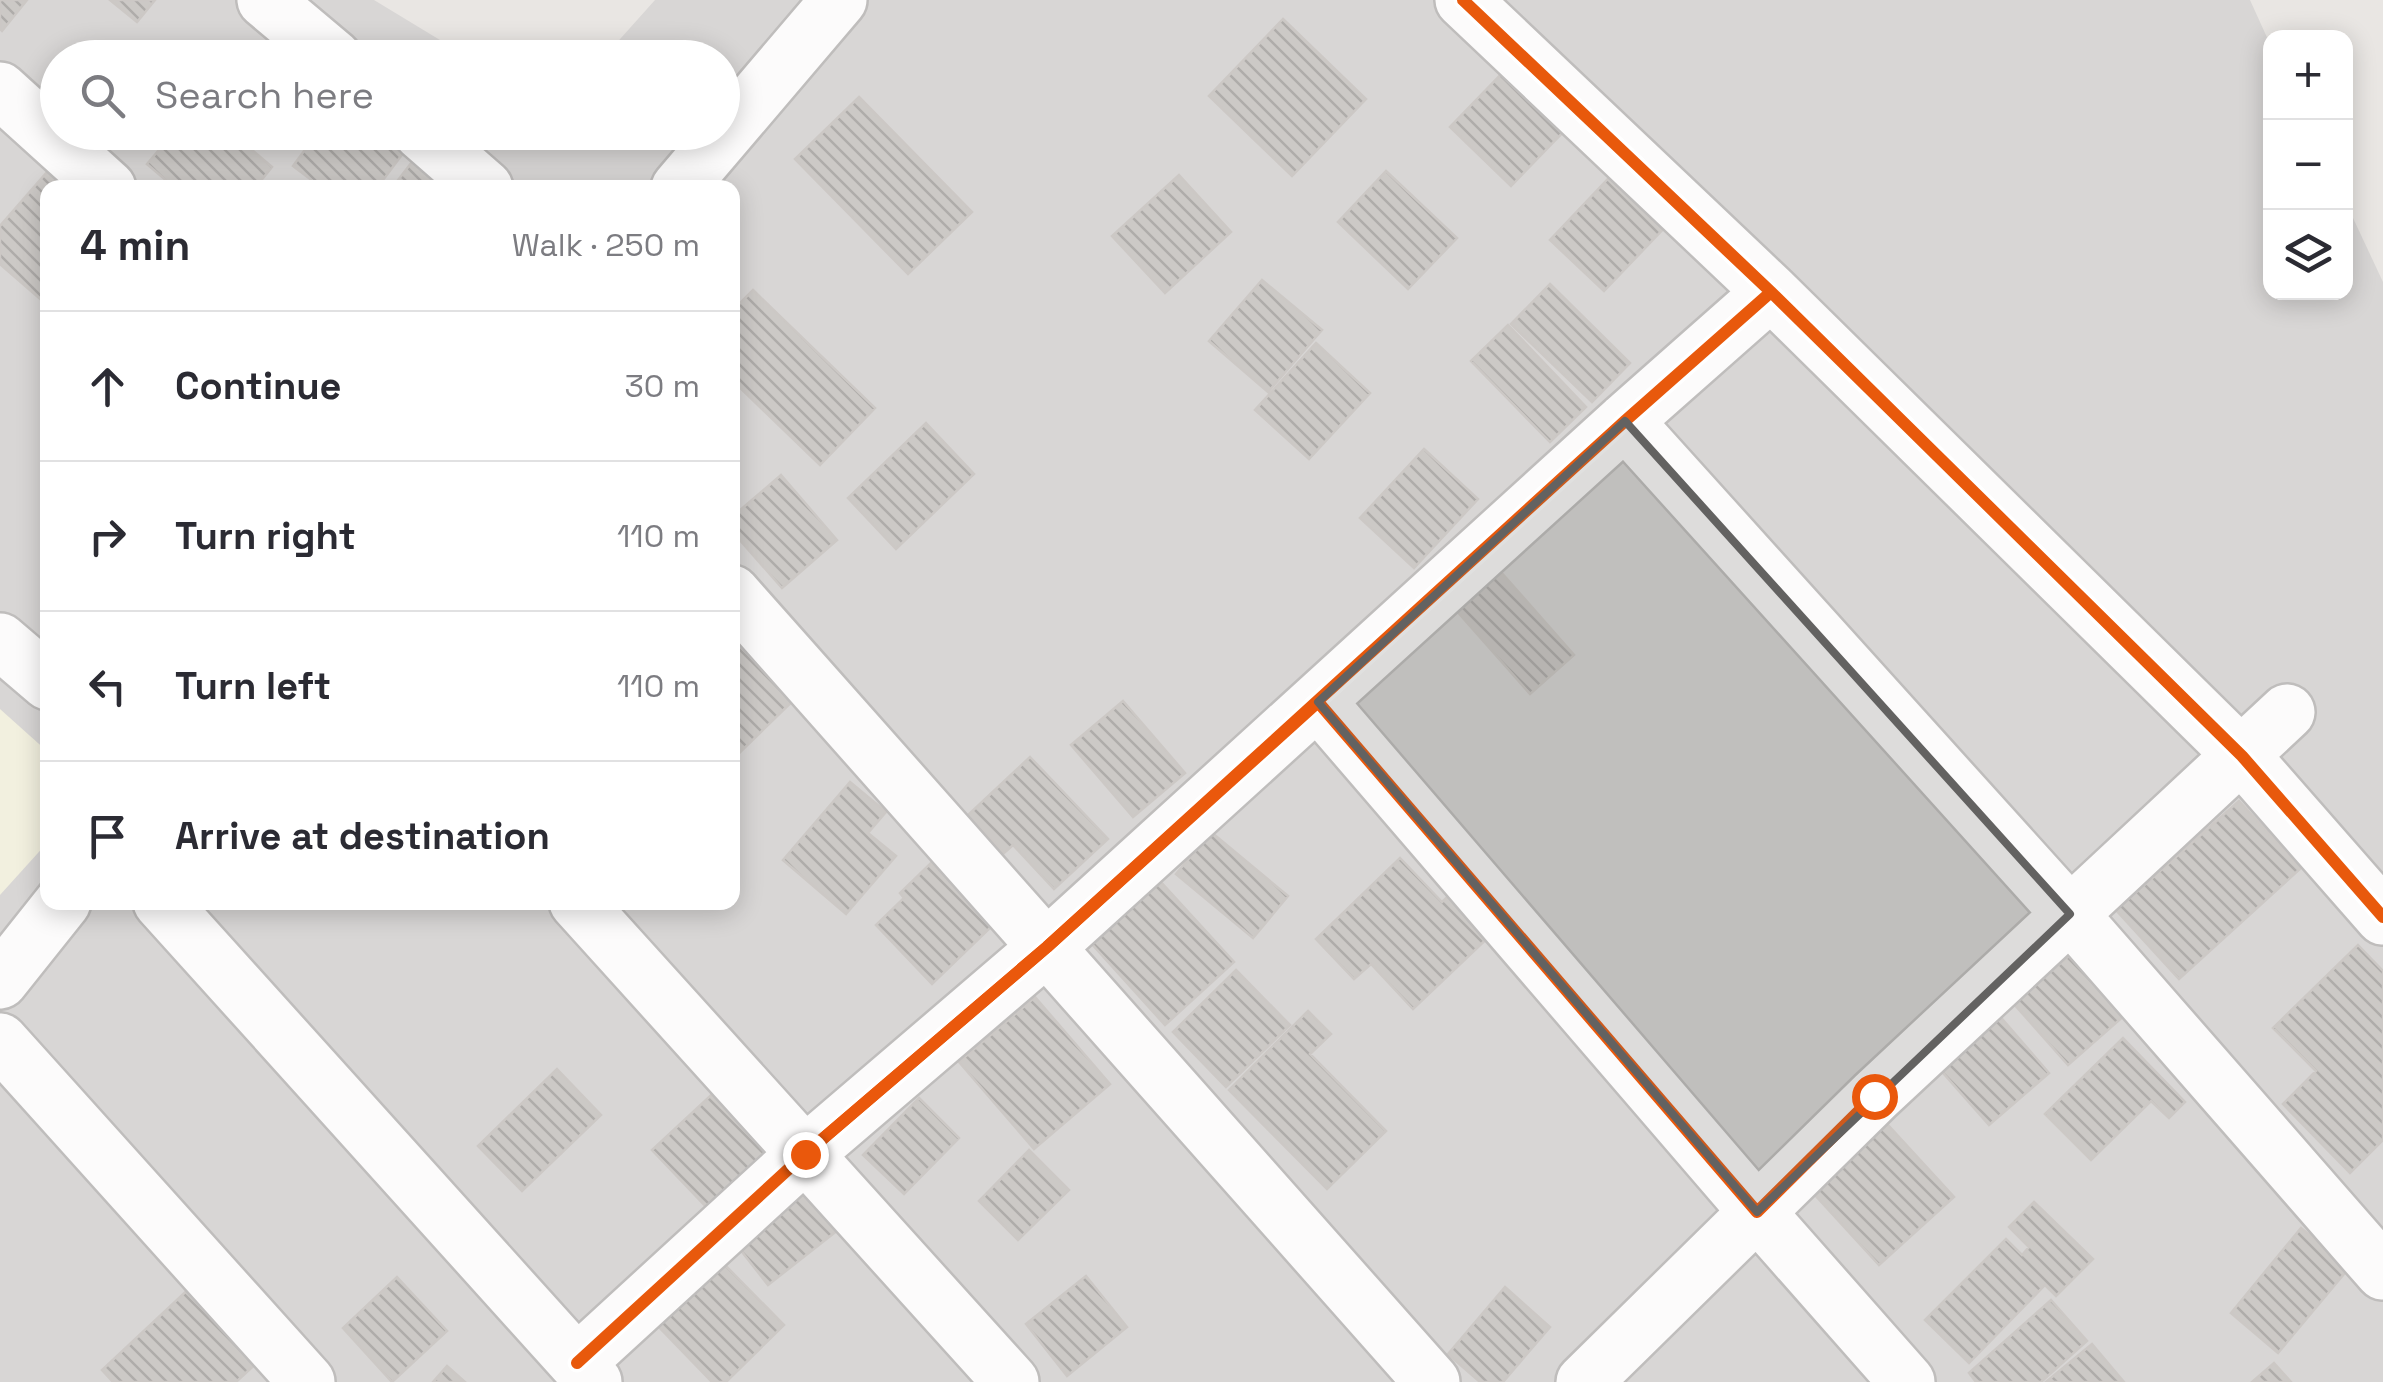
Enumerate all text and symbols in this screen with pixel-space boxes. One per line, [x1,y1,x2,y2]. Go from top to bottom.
map controls [2263,30,2353,300]
button: + [2263,30,2353,120]
search box [40,40,740,150]
icon: search [75,68,130,123]
text: Search here [155,71,374,119]
button: − [2263,120,2353,210]
button: layers [2263,210,2353,300]
text: 4 min [80,219,190,272]
text: Walk · 250 m [512,225,700,265]
icon: ahead [80,359,135,414]
text: Continue [175,362,341,410]
text: 30 m [624,366,700,406]
icon: right [80,509,135,564]
text: Turn right [175,512,356,560]
text: 110 m [617,516,700,556]
icon: left [80,659,135,714]
text: Turn left [175,662,331,710]
text: 110 m [617,666,700,706]
icon: arrive [80,809,135,864]
text: Arrive at destination [175,812,550,860]
route start [1852,1074,1898,1120]
route end [783,1132,829,1178]

